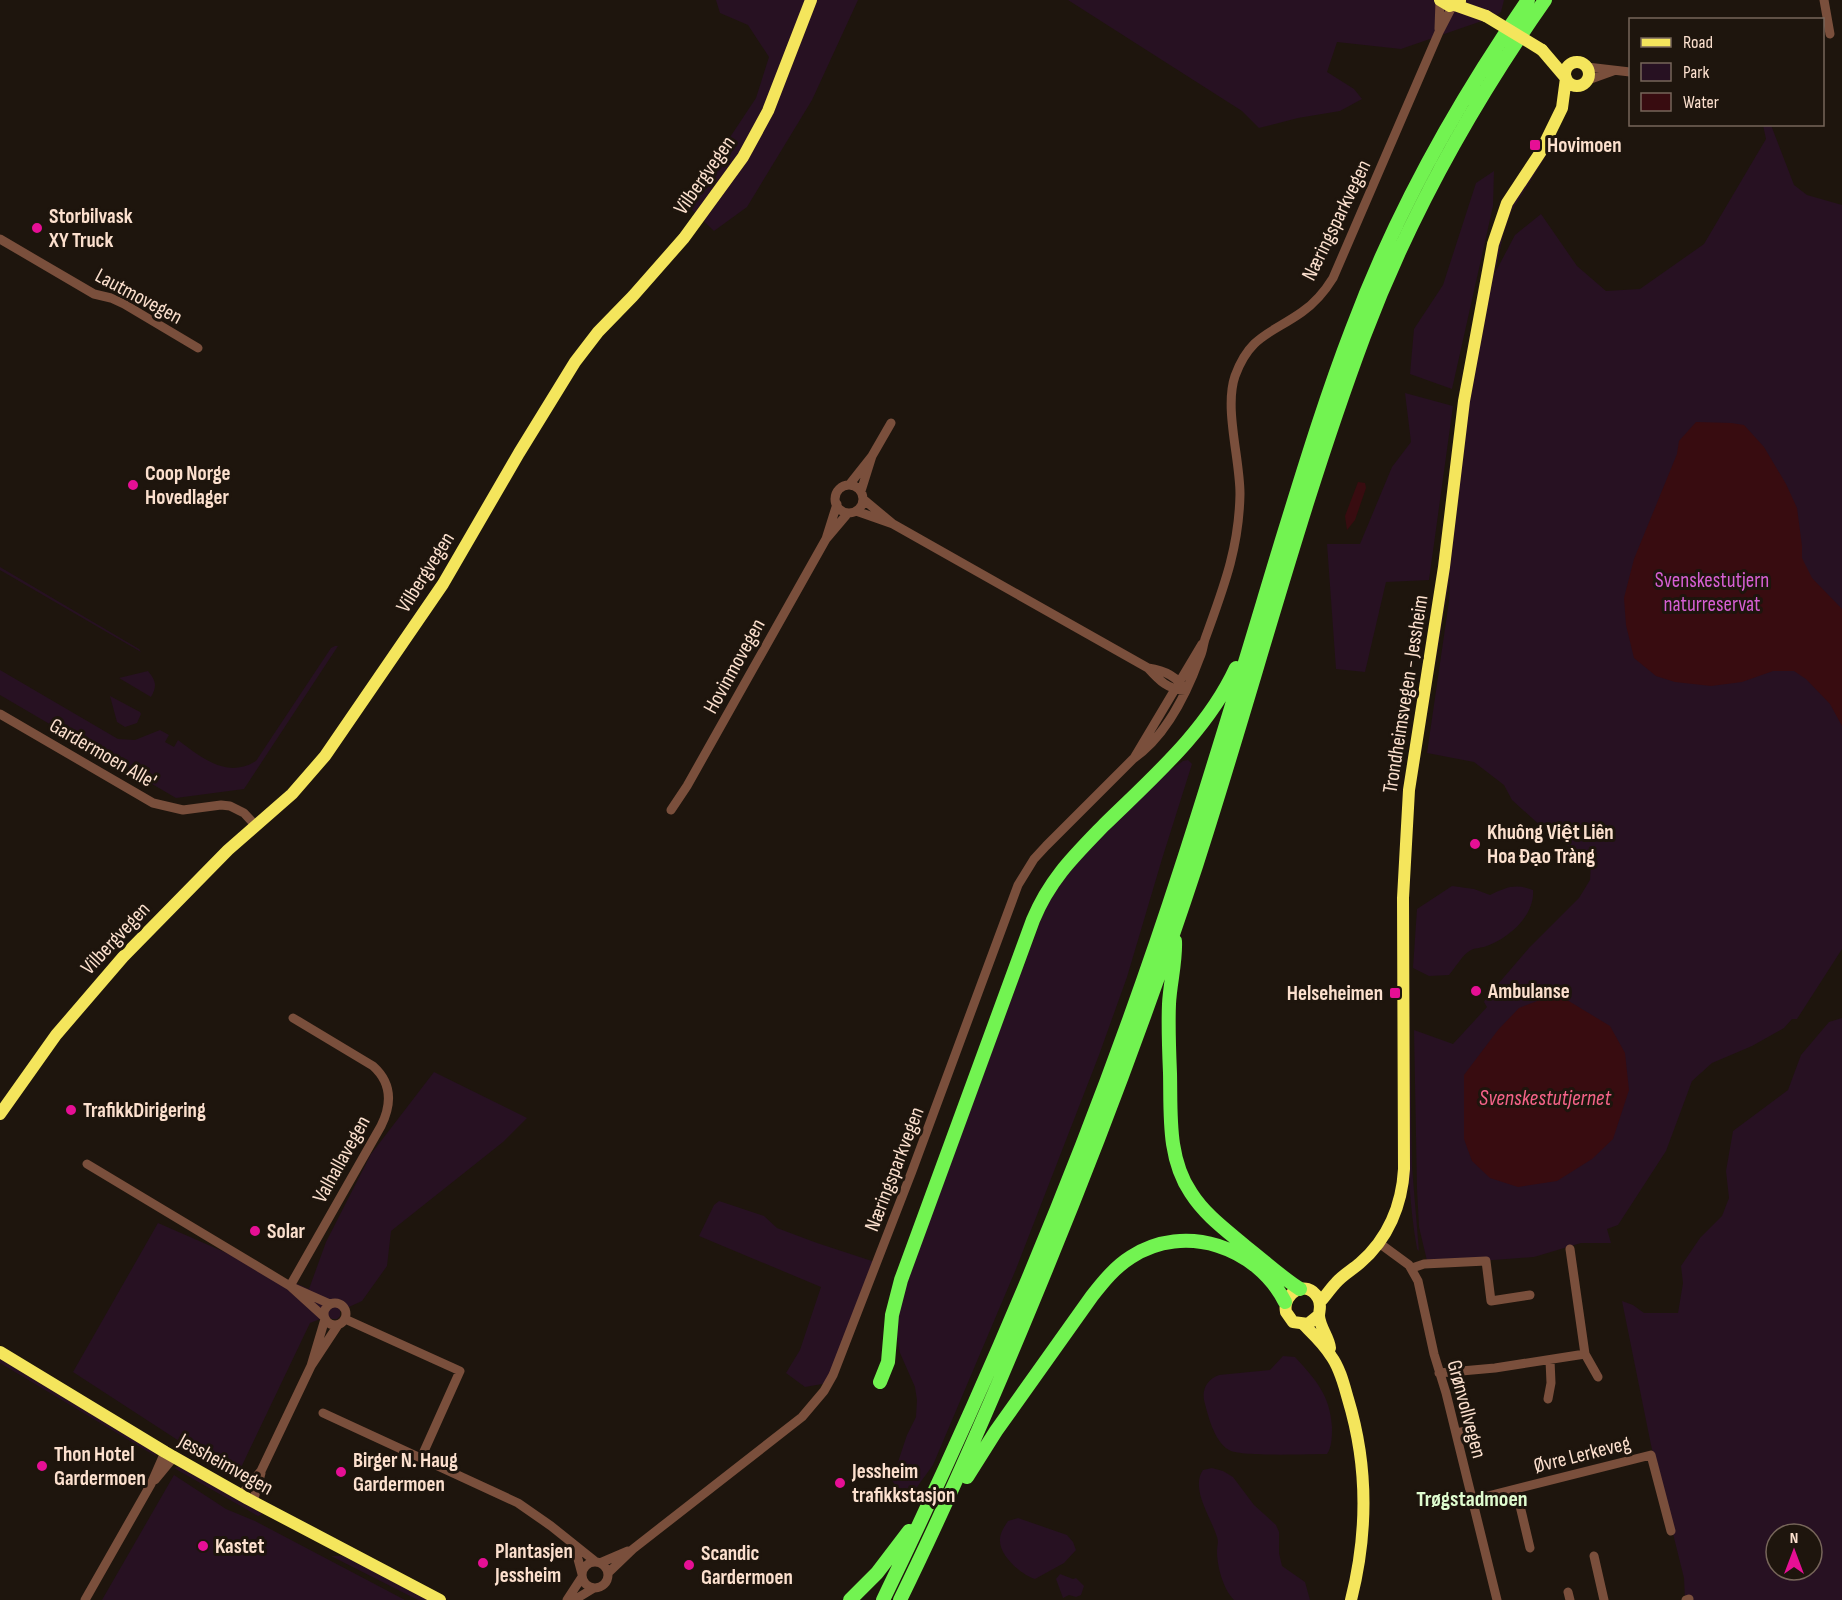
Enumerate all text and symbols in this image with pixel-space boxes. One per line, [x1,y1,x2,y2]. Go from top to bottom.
legend [1629,18,1824,126]
text: Road [1683,32,1713,53]
text: Park [1683,62,1709,83]
text: Water [1683,92,1719,113]
street label: Vilbergvegen [668,131,740,219]
place label: Hovimoen [1547,133,1622,158]
marker: Hovimoen [1528,138,1542,152]
street label: Næringsparkvegen [1296,156,1376,285]
place label: Storbilvask XY Truck [48,204,133,253]
marker: Storbilvask XY Truck [30,221,44,235]
street label: Lautmovegen [91,263,187,330]
place label: Coop Norge Hovedlager [145,461,230,510]
marker: Coop Norge Hovedlager [126,478,140,492]
street label: Vilbergvegen [391,527,460,617]
park label: Svenskestutjern naturreservat [1655,568,1769,617]
street label: Trondheimsvegen - Jessheim [1377,593,1434,795]
street label: Hovinmovegen [698,615,771,718]
street label: Gardermoen Alle' [45,713,161,794]
place label: Khuông Việt Liên Hoa Đạo Tràng [1487,820,1614,869]
marker: Khuông Việt Liên Hoa Đạo Tràng [1468,837,1482,851]
street label: Vilbergvegen [76,897,155,980]
place label: Ambulanse [1487,979,1570,1004]
place label: Helseheimen [1287,981,1383,1006]
marker: Ambulanse [1469,984,1483,998]
marker: Helseheimen [1388,986,1402,1000]
water label: Svenskestutjernet [1479,1085,1612,1112]
place label: TrafikkDirigering [83,1098,206,1123]
marker: TrafikkDirigering [64,1103,78,1117]
street label: Næringsparkvegen [859,1104,930,1235]
street label: Valhallavegen [307,1111,376,1207]
place label: Solar [267,1219,305,1244]
marker: Solar [248,1224,262,1238]
street label: Grønvollvegen [1441,1357,1492,1461]
street label: Jessheimvegen [173,1428,278,1501]
street label: Øvre Lerkeveg [1531,1430,1633,1479]
place label: Thon Hotel Gardermoen [54,1442,146,1491]
place label: Birger N. Haug Gardermoen [353,1448,458,1497]
marker: Thon Hotel Gardermoen [35,1459,49,1473]
place label: Jessheim trafikkstasjon [851,1459,955,1508]
marker: Birger N. Haug Gardermoen [334,1465,348,1479]
marker: Jessheim trafikkstasjon [833,1476,847,1490]
district label: Trøgstadmoen [1416,1486,1528,1513]
north arrow [1764,1522,1824,1582]
text: N [1790,1529,1798,1548]
place label: Kastet [215,1534,265,1559]
marker: Kastet [196,1539,210,1553]
place label: Plantasjen Jessheim [494,1539,573,1588]
place label: Scandic Gardermoen [701,1541,793,1590]
marker: Plantasjen Jessheim [476,1556,490,1570]
marker: Scandic Gardermoen [682,1558,696,1572]

